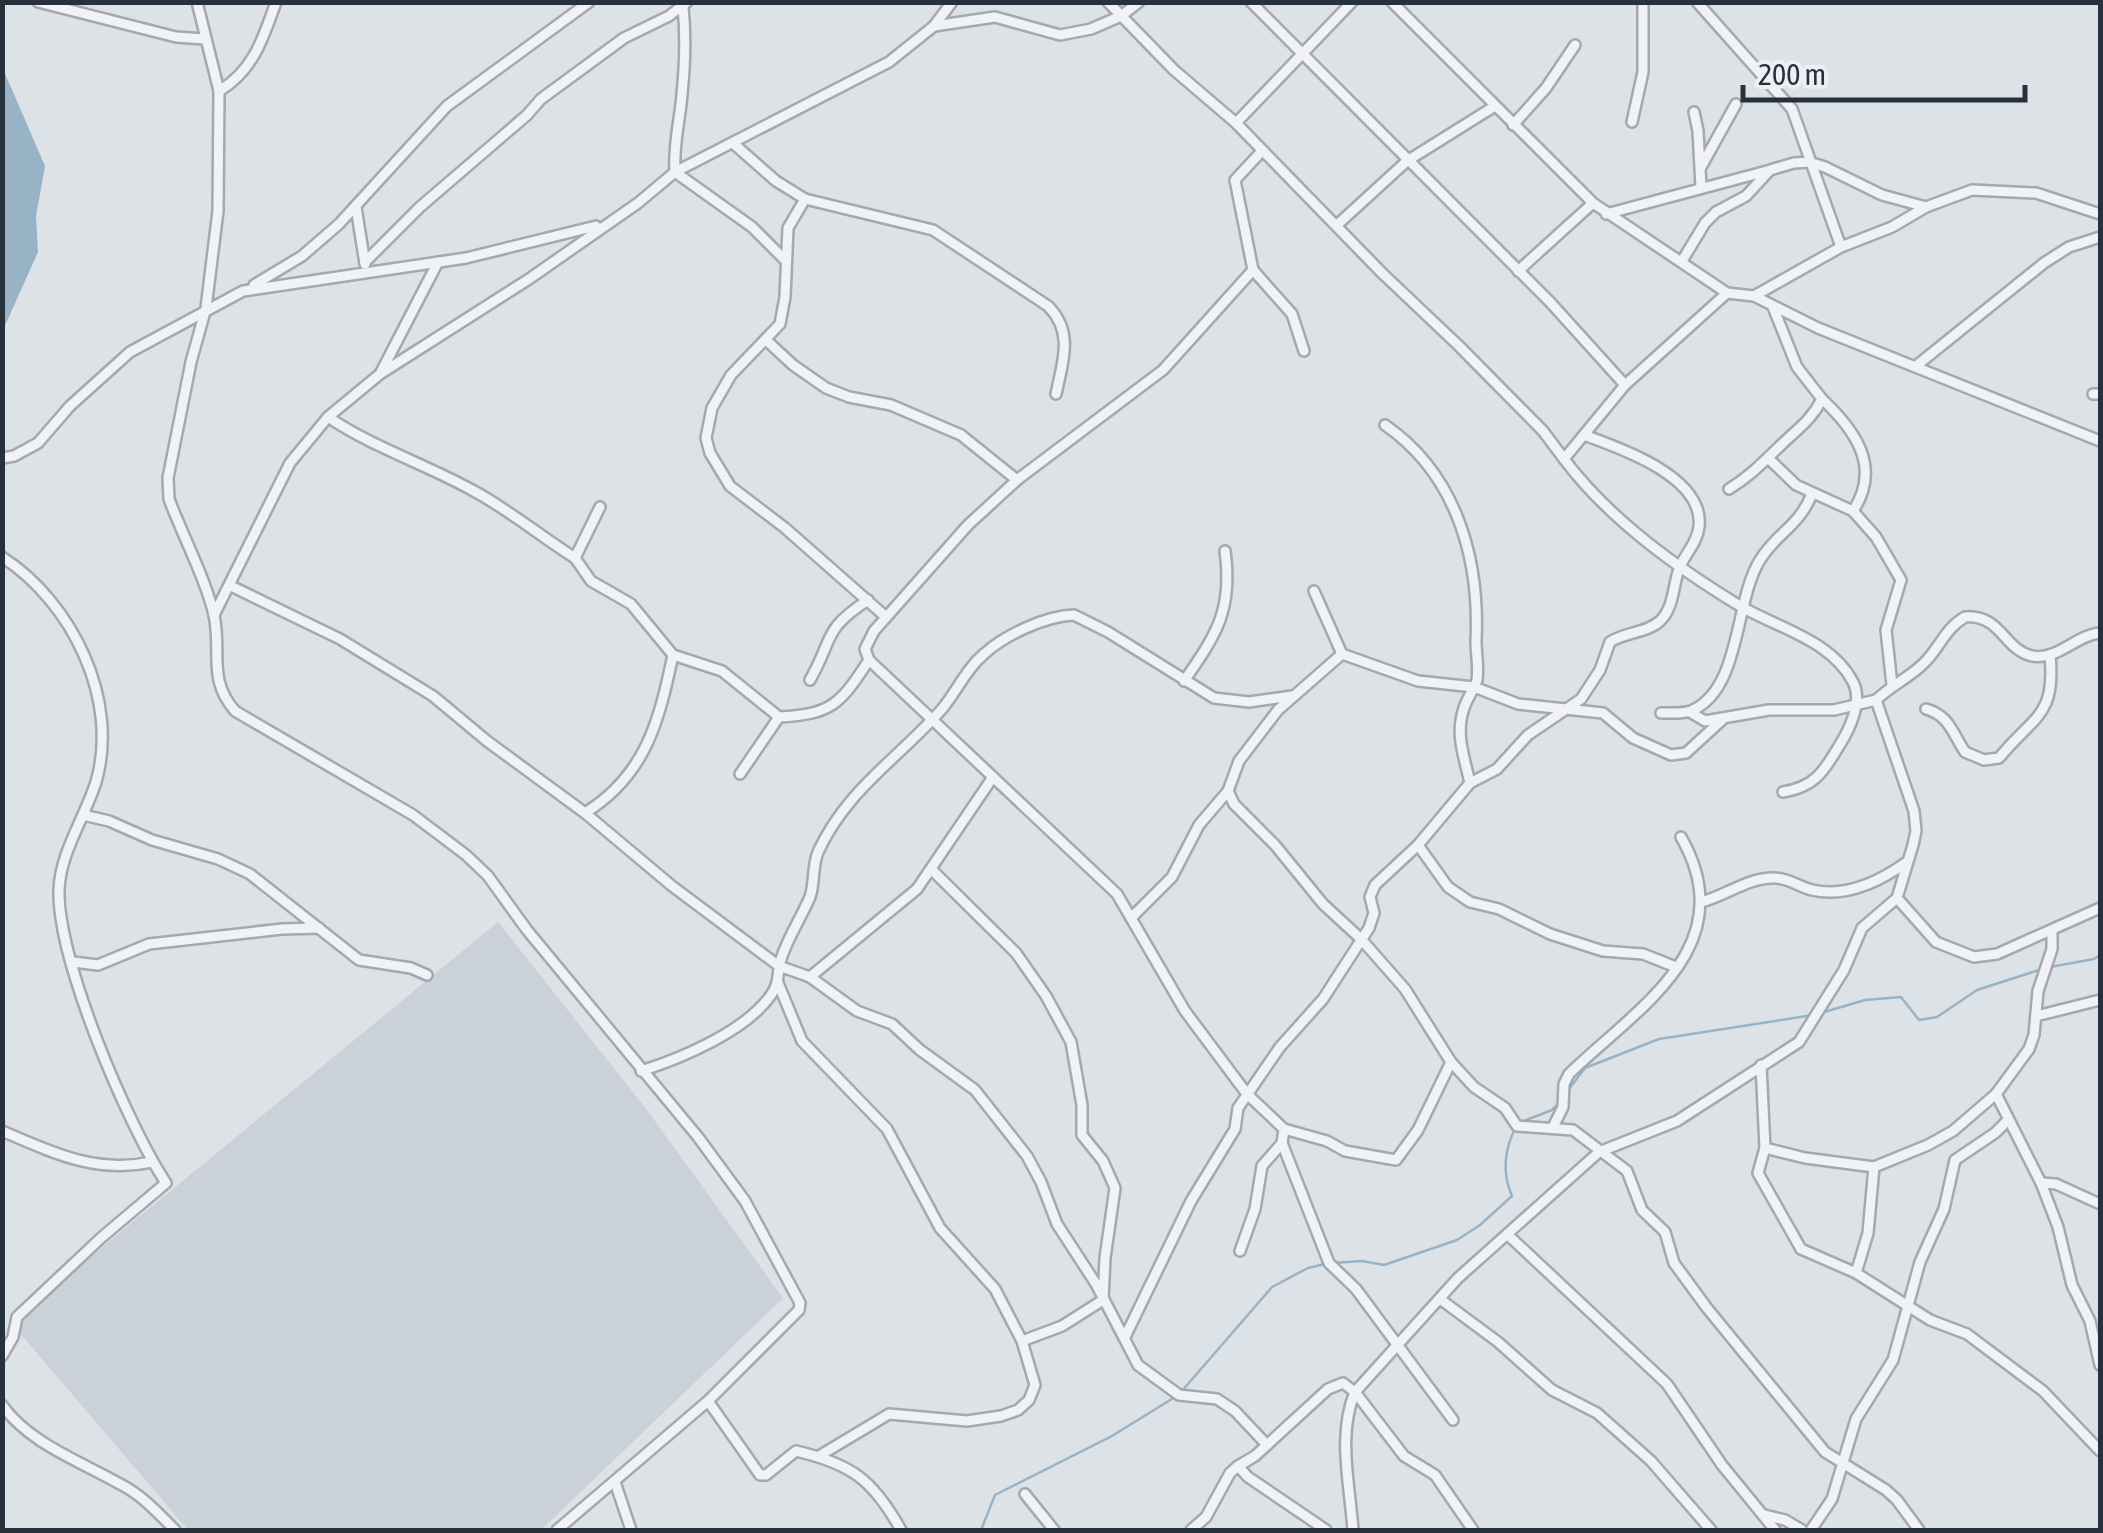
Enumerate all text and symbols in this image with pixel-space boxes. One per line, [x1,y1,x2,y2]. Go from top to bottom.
scale bar [1743,40,2026,102]
text: 200 m [1758,57,1826,91]

